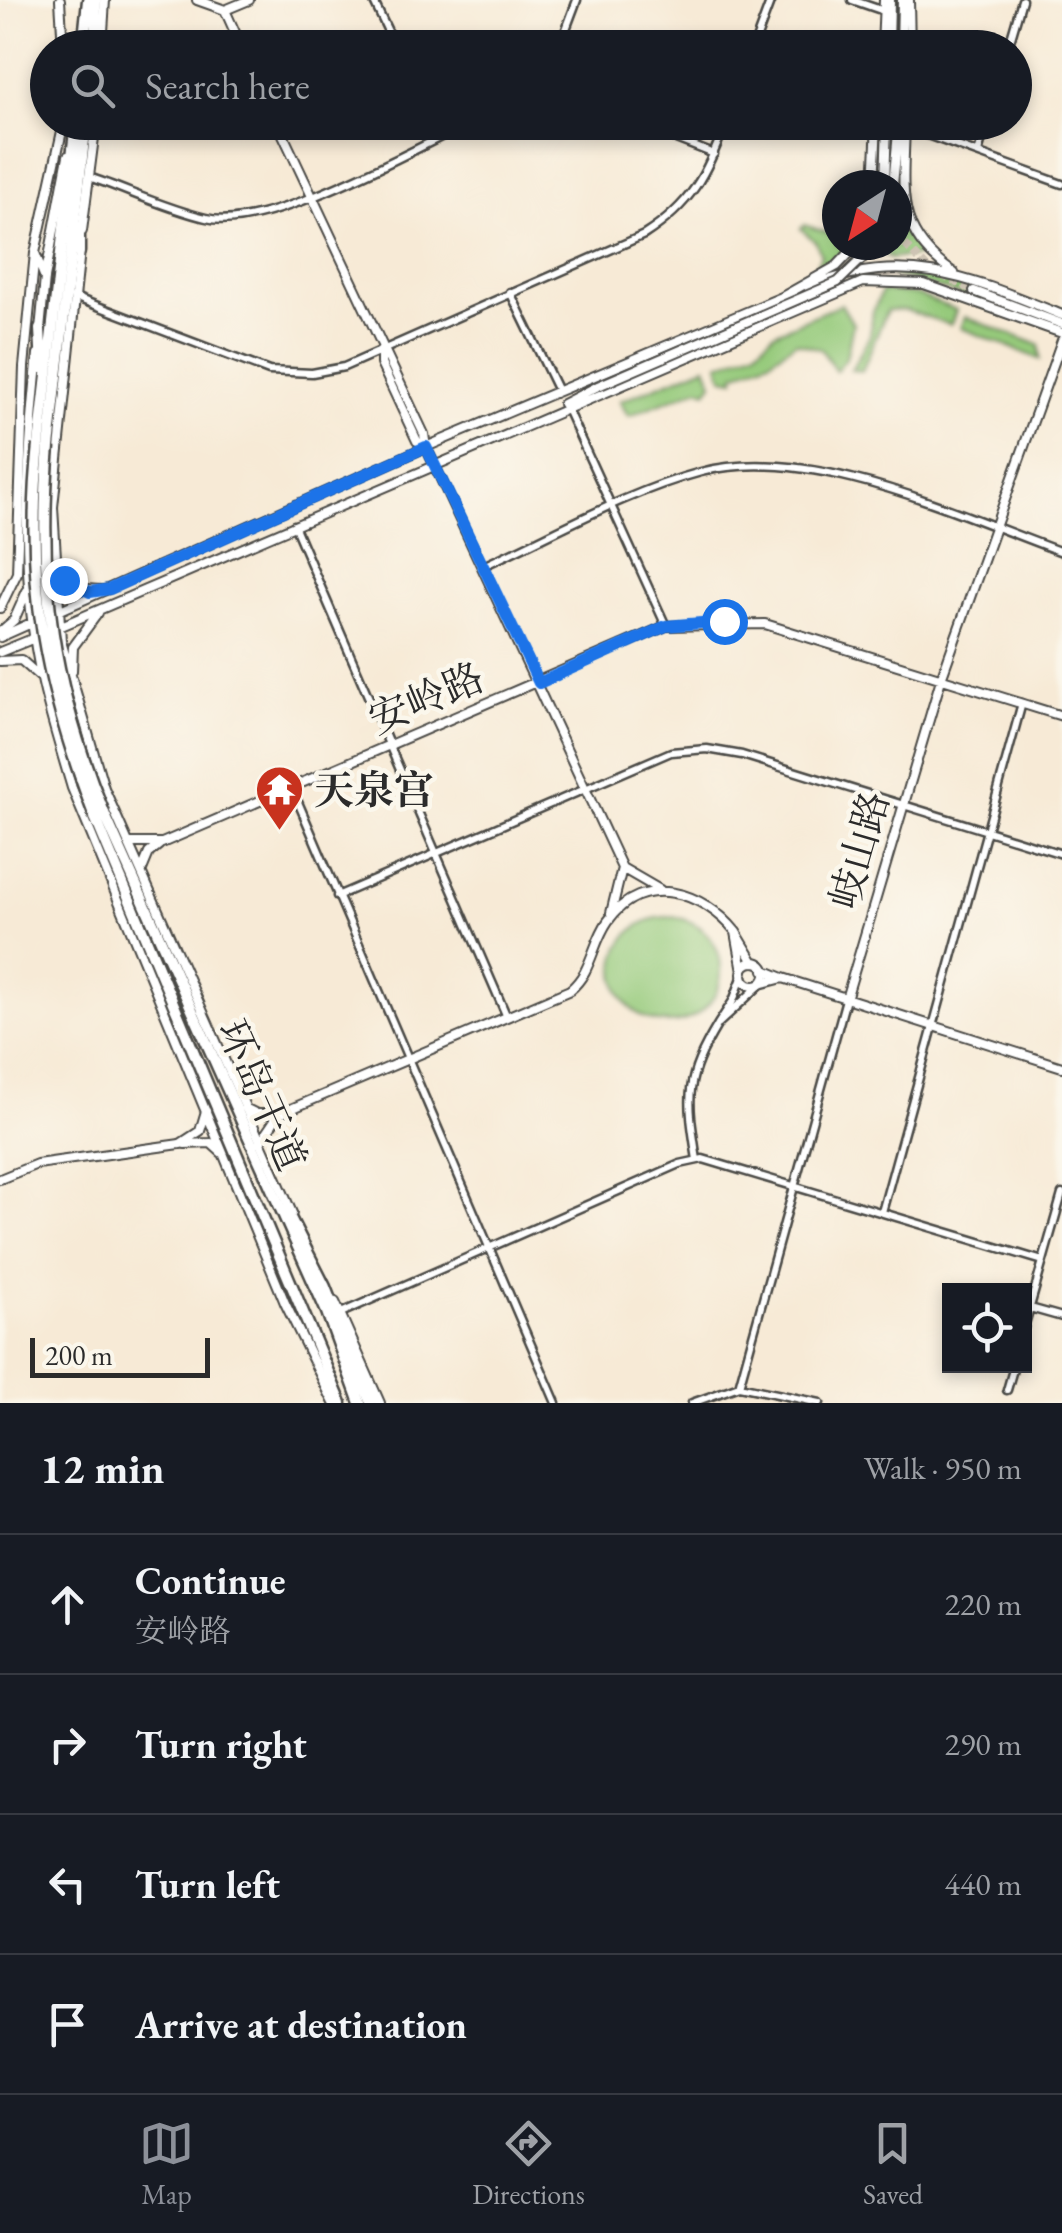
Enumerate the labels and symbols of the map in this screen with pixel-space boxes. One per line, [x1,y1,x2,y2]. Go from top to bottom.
north arrow [822,170,912,260]
route end [42,558,88,604]
route start [702,599,748,645]
street label: 安岭路 [361,651,491,745]
temple icon: 天泉宫 [253,764,305,832]
place label: 天泉宫 [314,764,434,816]
street label: 岐山路 [817,785,901,915]
street label: 环岛干道 [206,1011,318,1179]
scale bar [30,1333,210,1378]

